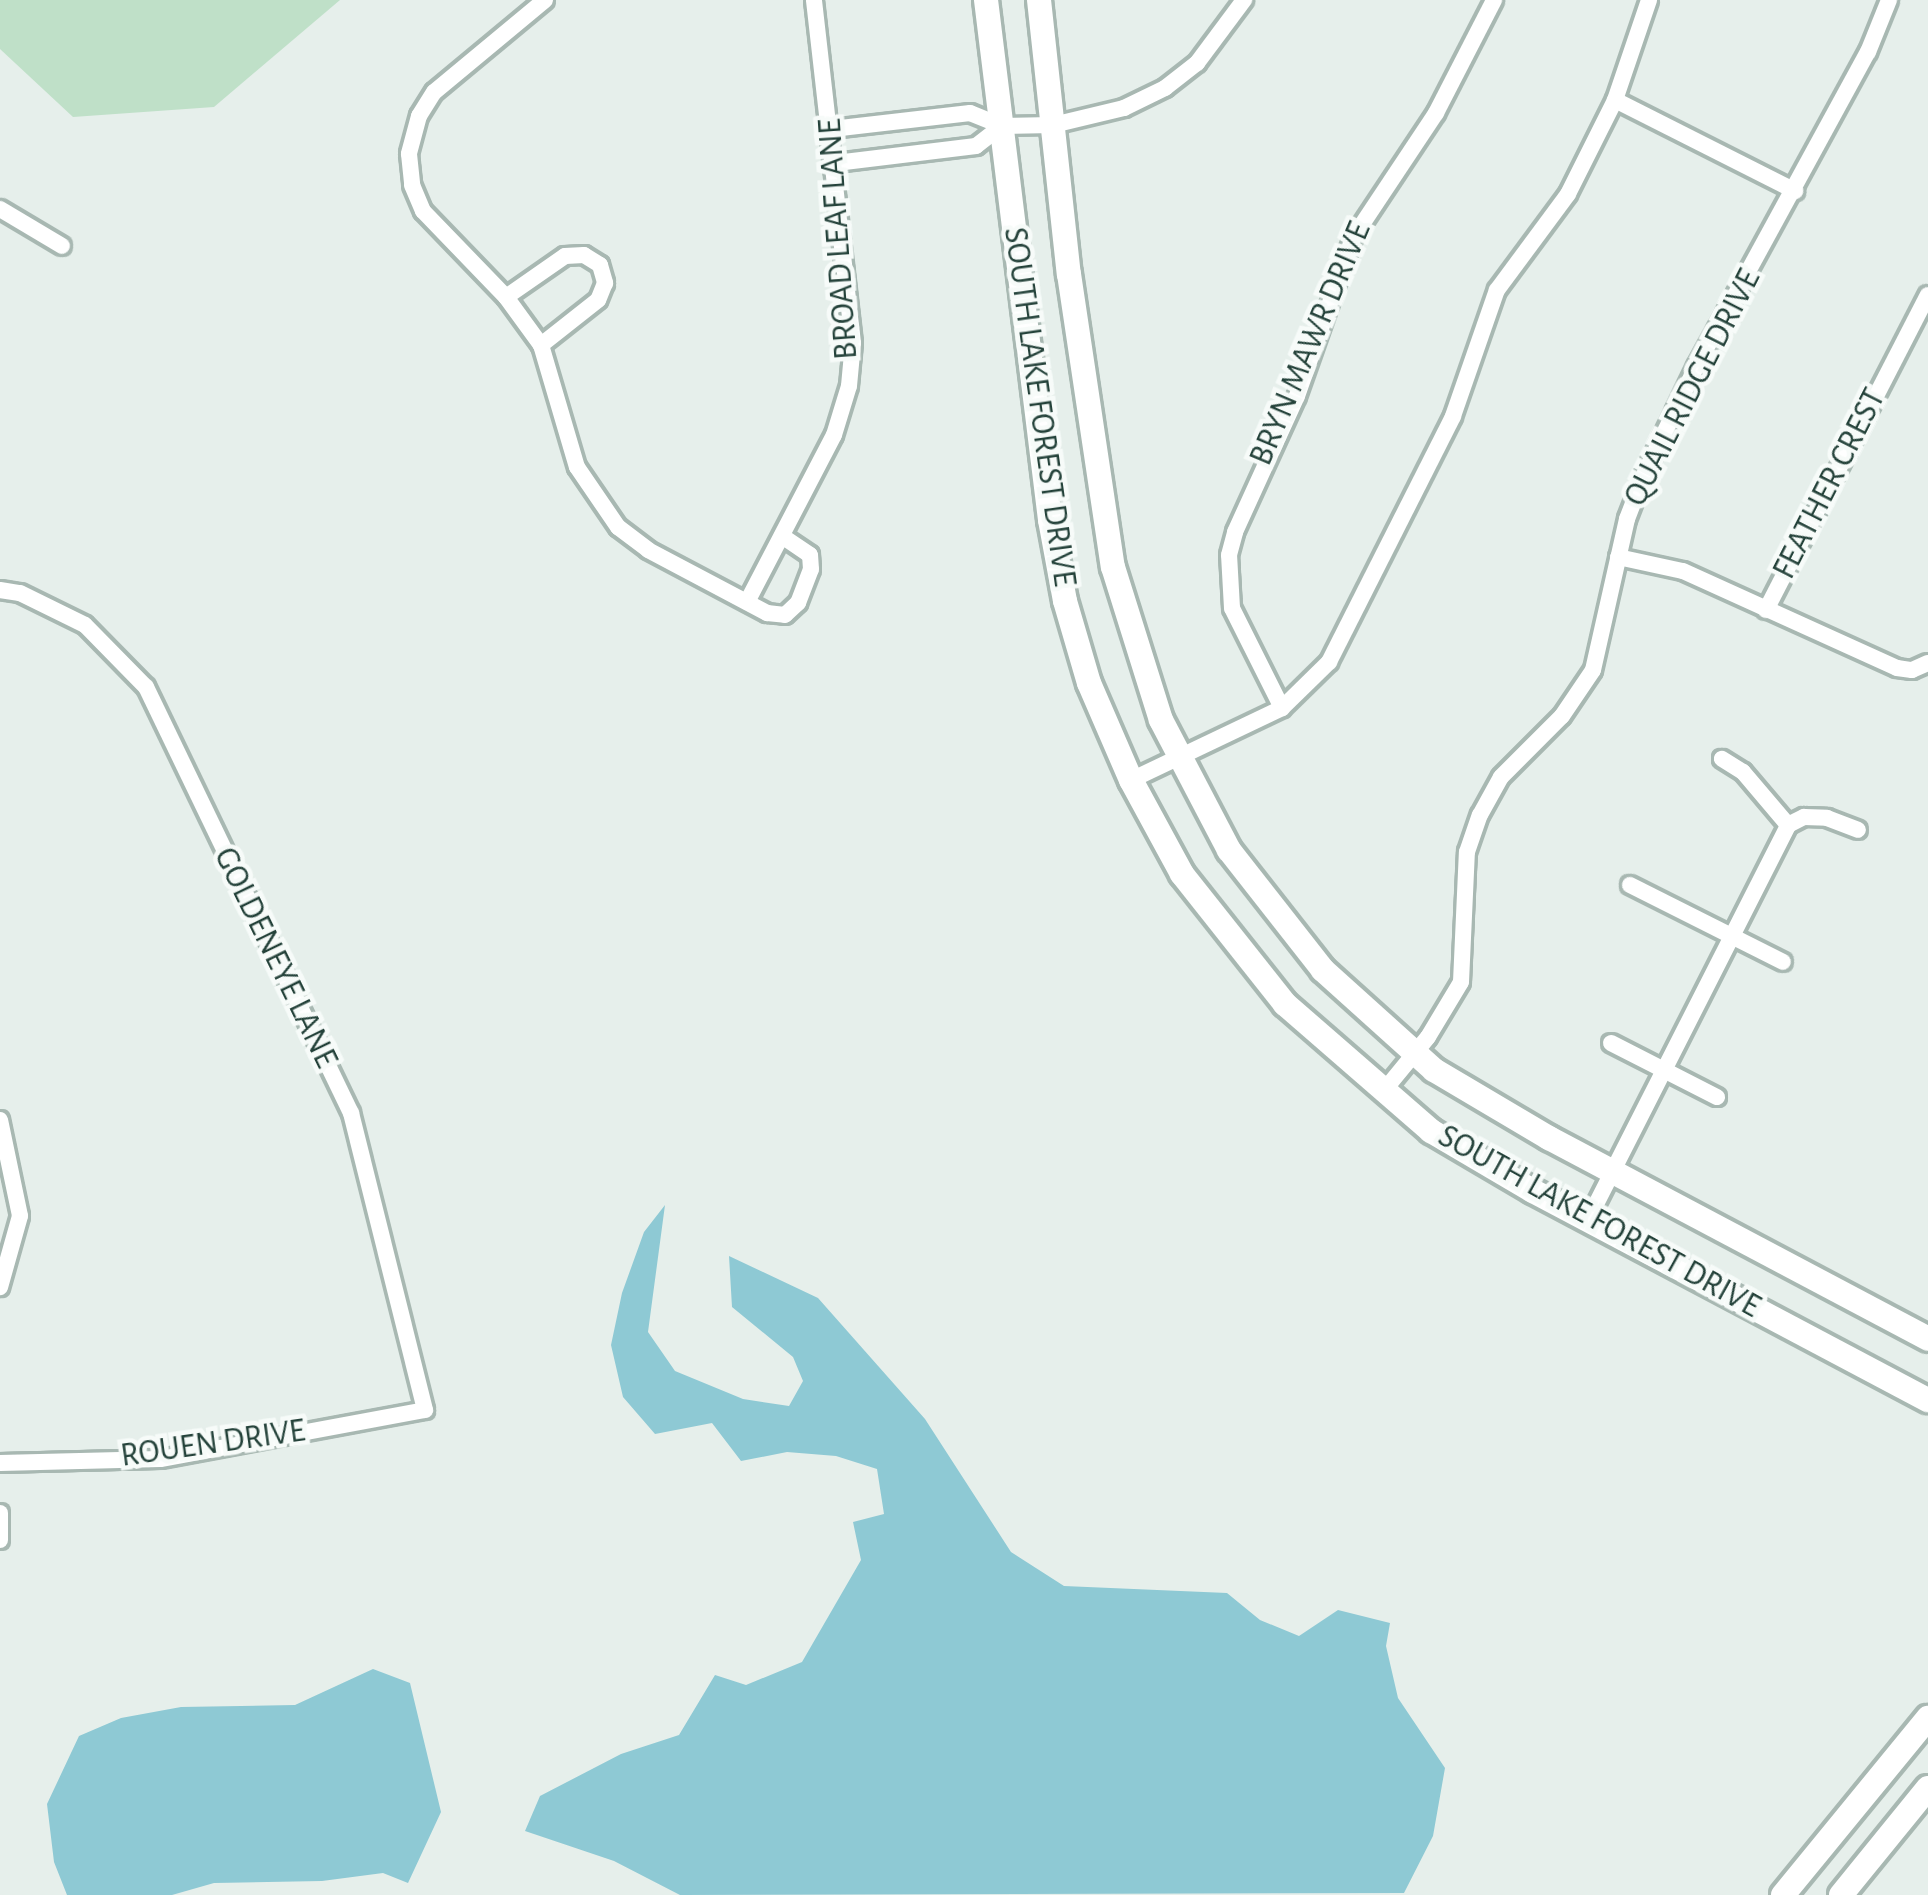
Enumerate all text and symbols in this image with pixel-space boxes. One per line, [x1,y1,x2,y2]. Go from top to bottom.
street label: BROAD LEAF LANE [811,117,867,361]
street label: BRYN MAWR DRIVE [1242,216,1380,472]
street label: SOUTH LAKE FOREST DRIVE [994,225,1084,589]
street label: QUAIL RIDGE DRIVE [1616,263,1770,513]
street label: FEATHER CREST [1765,382,1895,586]
street label: GOLDENEYE LANE [205,841,345,1075]
street label: SOUTH LAKE FOREST DRIVE [1431,1117,1767,1327]
street label: ROUEN DRIVE [118,1411,308,1477]

